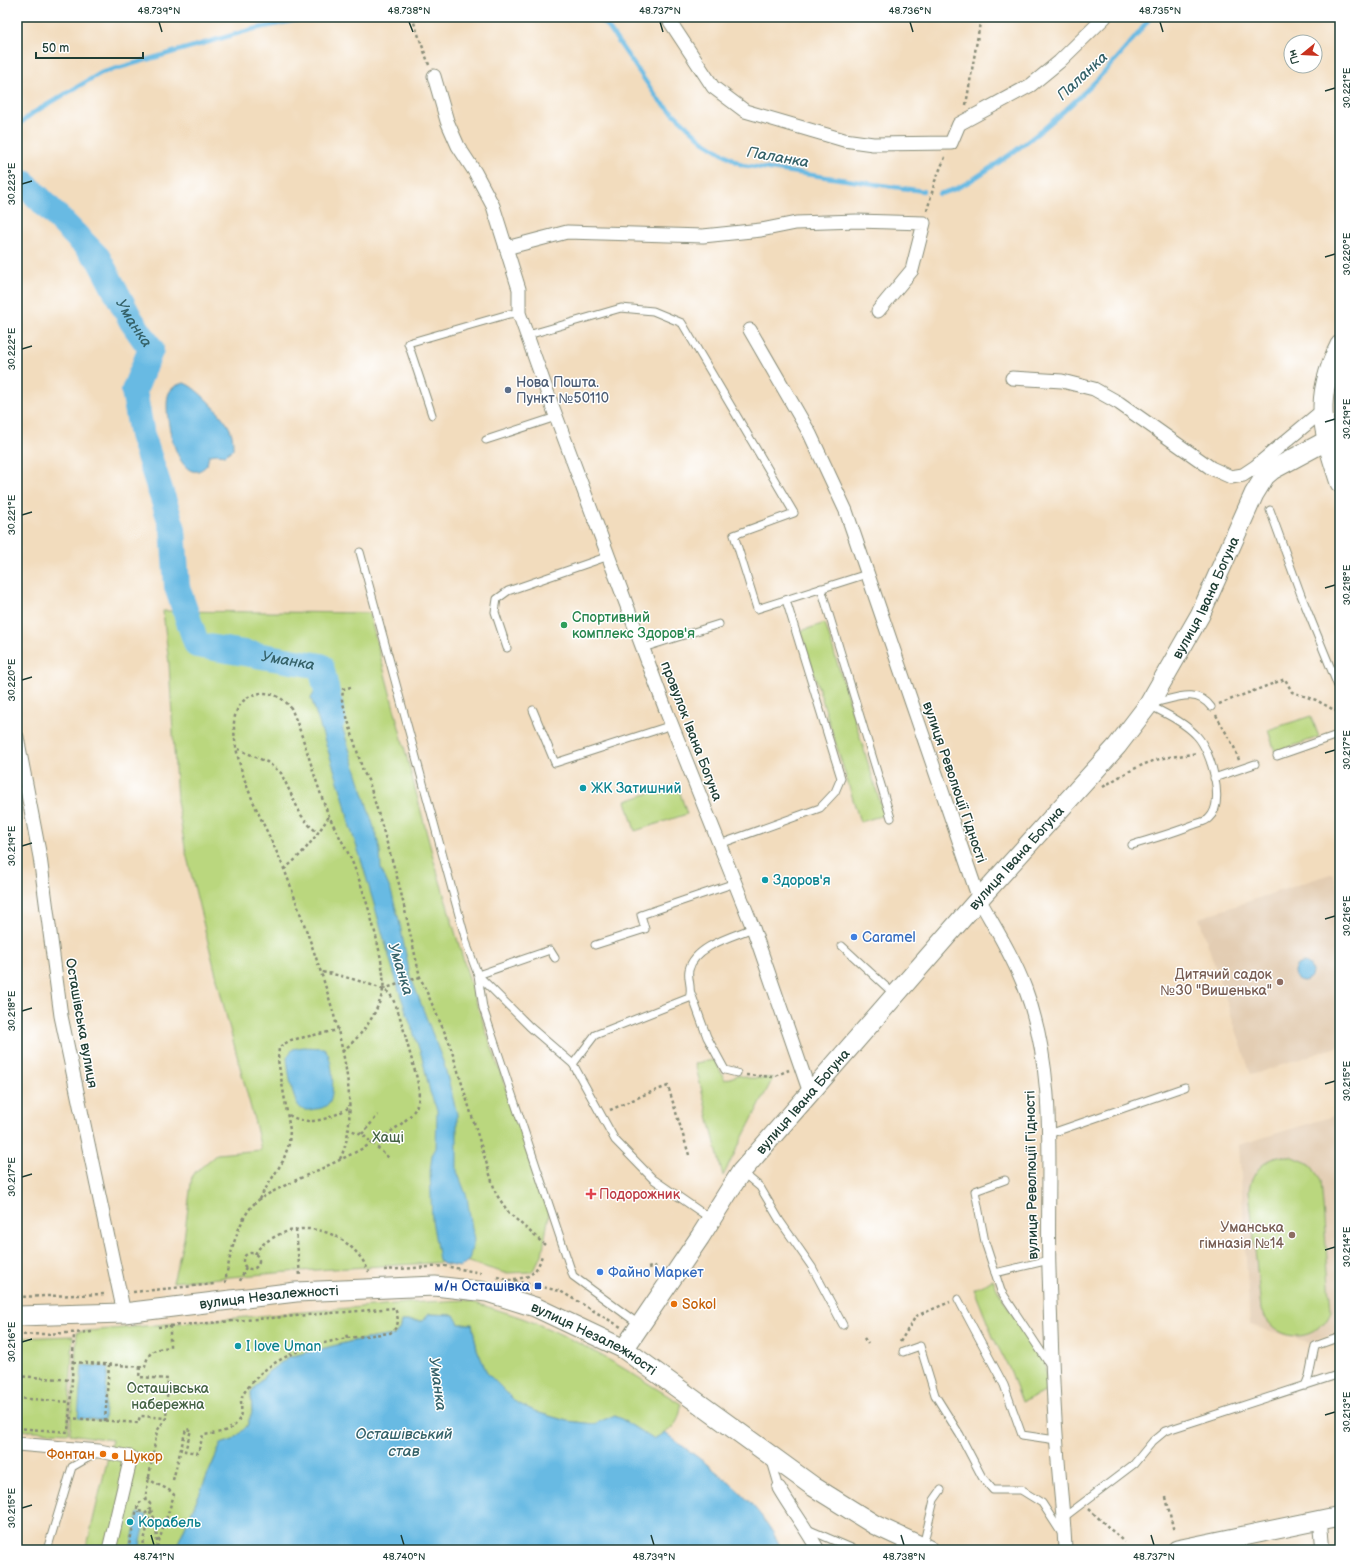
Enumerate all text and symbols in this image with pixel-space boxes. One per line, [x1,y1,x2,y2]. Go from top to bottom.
text: 48.739°N [138,5,180,17]
text: 48.738°N [388,5,430,17]
text: 48.737°N [639,5,681,17]
text: 48.736°N [889,5,931,17]
text: 48.735°N [1139,5,1181,17]
scale bar [36,34,143,60]
north arrow [1283,34,1323,74]
text: 50 m [42,41,69,56]
water label: Паланка [1053,48,1112,105]
text: Пн [1286,48,1302,66]
text: 30.221°E [1341,67,1353,108]
water label: Паланка [745,143,811,172]
text: 30.223°E [6,162,18,205]
text: 30.220°E [1341,232,1353,275]
water label: Уманка [111,296,156,351]
text: 30.222°E [6,327,18,370]
place label: Нова Пошта. Пункт №50110 [516,374,609,407]
marker: Нова Пошта. Пункт №50110 [503,385,513,395]
text: 30.219°E [1341,398,1353,439]
text: 30.221°E [6,494,18,535]
street label: вулиця Івана Богуна [1169,533,1243,662]
text: 30.218°E [1341,564,1353,605]
place label: Спортивний комплекс Здоров'я [572,609,695,642]
marker: Спортивний комплекс Здоров'я [559,620,569,630]
water label: Уманка [260,647,316,675]
text: 30.220°E [6,658,18,701]
street label: провулок Івана Богуна [657,659,726,804]
street label: вулиця Революції Гідності [919,699,990,865]
text: 30.217°E [1341,730,1353,770]
place label: ЖК Затишний [591,780,681,797]
marker: ЖК Затишний [578,783,588,793]
street label: вулиця Івана Богуна [965,802,1068,914]
text: 30.219°E [6,825,18,866]
place label: Здоров'я [773,872,831,889]
marker: Здоров'я [760,875,770,885]
text: 30.216°E [1341,895,1353,936]
place label: Caramel [862,929,916,946]
marker: Caramel [849,932,859,942]
water label: Уманка [384,941,418,998]
street label: Осташівська вулиця [62,957,101,1090]
place label: Дитячий садок №30 "Вишенька" [1160,966,1273,999]
marker: Дитячий садок №30 "Вишенька" [1275,977,1285,987]
text: 30.218°E [6,990,18,1031]
street label: вулиця Івана Богуна [753,1045,854,1158]
text: 30.215°E [1341,1060,1353,1101]
street label: вулиця Революції Гідності [1022,1090,1041,1260]
park label: Хащі [372,1129,404,1146]
text: 30.217°E [6,1157,18,1197]
place label: Подорожник [599,1186,681,1203]
marker: Подорожник [586,1189,596,1199]
place label: Уманська гімназія №14 [1199,1219,1285,1252]
text: 30.214°E [1341,1226,1353,1267]
marker: Уманська гімназія №14 [1287,1230,1297,1240]
place label: Файно Маркет [608,1264,704,1281]
marker: Файно Маркет [595,1267,605,1277]
place label: м/н Осташівка [434,1278,531,1295]
marker: м/н Осташівка [533,1281,543,1291]
street label: вулиця Незалежності [198,1282,339,1313]
place label: Sokol [682,1296,716,1313]
street label: вулиця Незалежності [528,1298,660,1379]
marker: Sokol [669,1299,679,1309]
text: 30.216°E [6,1321,18,1362]
place label: I love Uman [246,1338,321,1355]
marker: I love Uman [233,1341,243,1351]
water label: Уманка [424,1356,451,1412]
park label: Осташівська набережна [127,1380,210,1413]
text: 30.213°E [1341,1391,1353,1432]
water label: Осташівський став [356,1425,453,1461]
place label: Фонтан [47,1446,95,1463]
place label: Цукор [123,1448,163,1465]
marker: Фонтан [98,1449,108,1459]
marker: Цукор [110,1451,120,1461]
text: 30.215°E [6,1487,18,1528]
place label: Корабель [138,1514,201,1531]
marker: Корабель [125,1517,135,1527]
text: 48.741°N [134,1551,174,1563]
text: 48.740°N [383,1551,425,1563]
text: 48.739°N [633,1551,675,1563]
text: 48.738°N [883,1551,925,1563]
text: 48.737°N [1133,1551,1175,1563]

